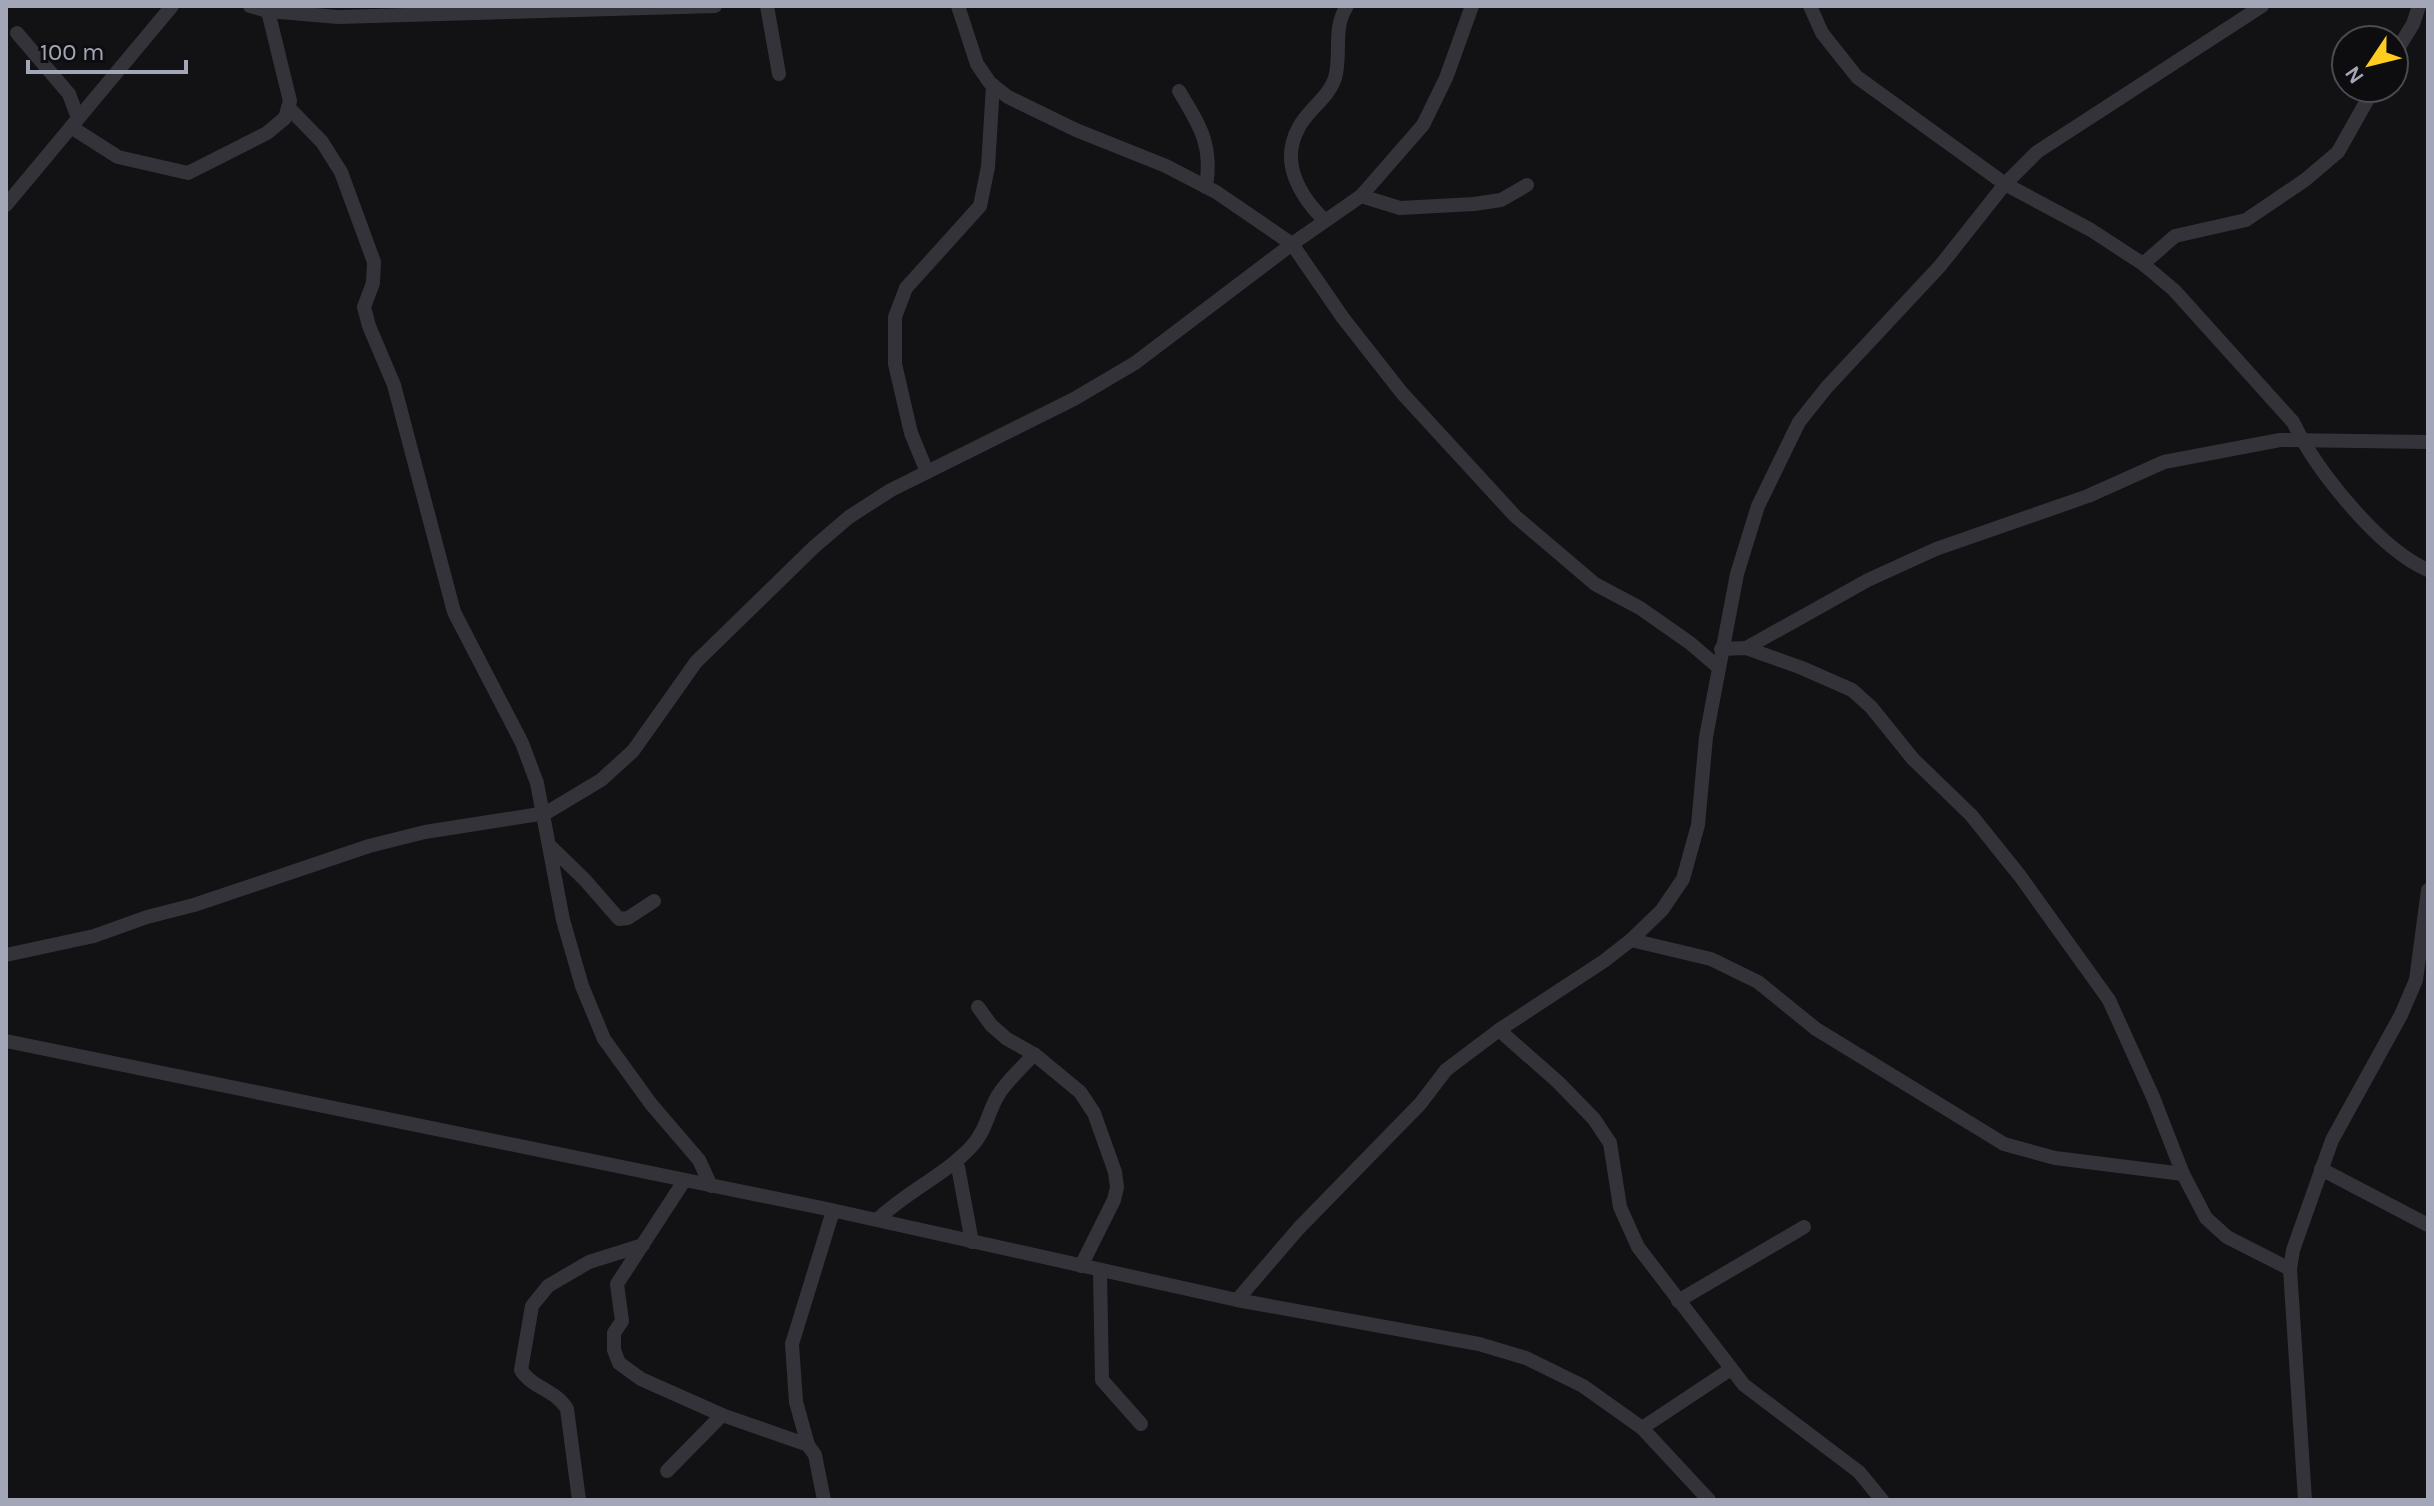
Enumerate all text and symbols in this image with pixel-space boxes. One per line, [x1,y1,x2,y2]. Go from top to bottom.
scale bar [28,24,186,74]
north arrow [2330,24,2410,104]
text: 100 m [40,38,105,66]
text: N [2339,61,2370,89]

